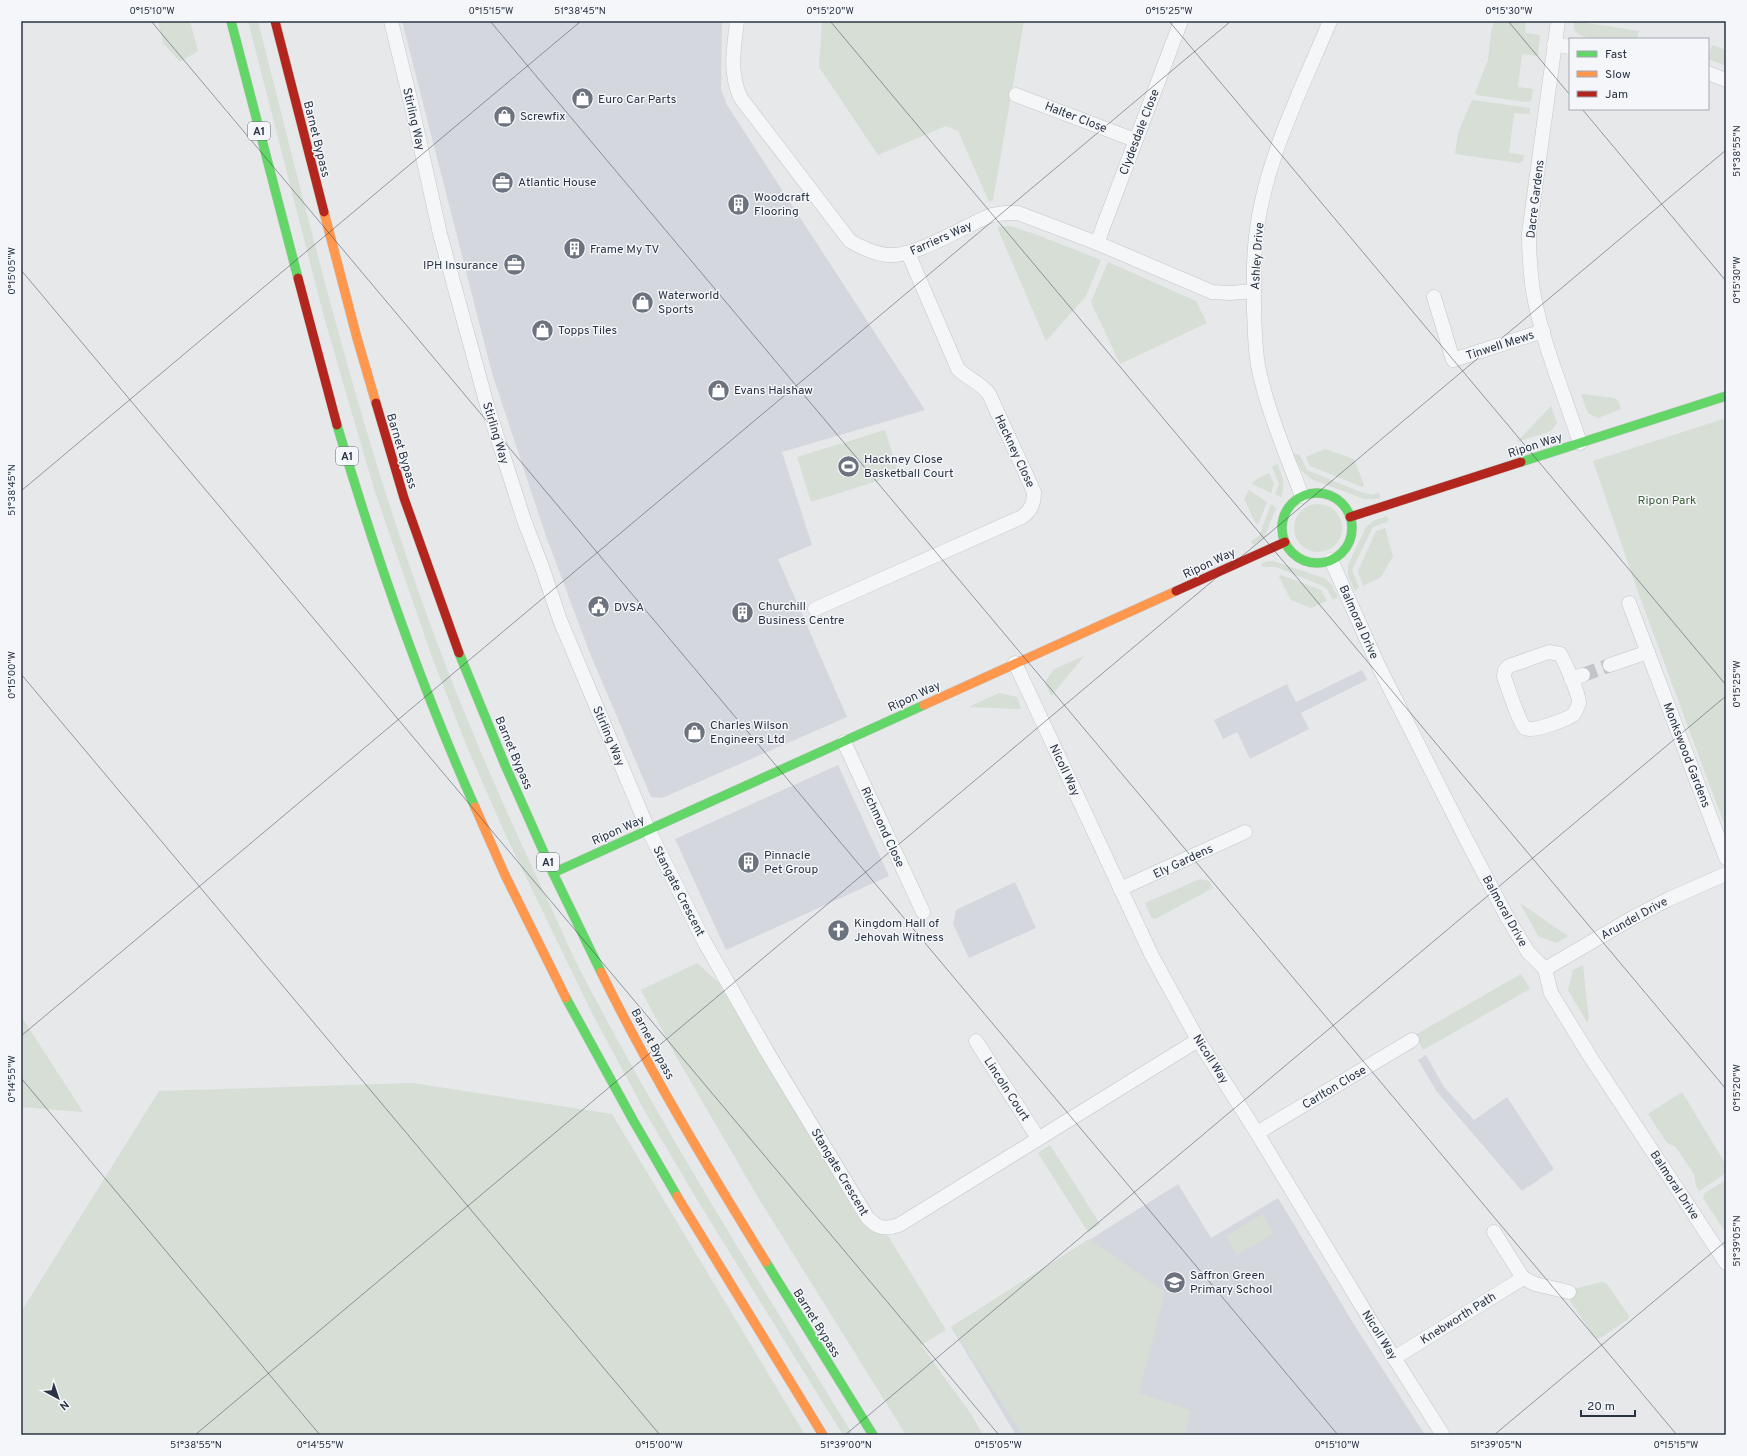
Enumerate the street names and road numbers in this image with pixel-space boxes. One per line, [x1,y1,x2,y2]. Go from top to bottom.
street label: Stirling Way [398,86,428,152]
street label: Clydesdale Close [1116,87,1164,178]
street label: Barnet Bypass [299,99,333,179]
street label: Halter Close [1042,99,1109,137]
road number: A1 [248,122,270,140]
street label: Dacre Gardens [1523,159,1549,239]
street label: Farriers Way [908,218,975,260]
street label: Ashley Drive [1248,222,1268,290]
street label: Tinwell Mews [1464,327,1536,365]
street label: Stirling Way [478,400,512,466]
street label: Barnet Bypass [382,412,420,491]
street label: Hackney Close [990,412,1038,490]
street label: Ripon Way [1506,430,1565,462]
road number: A1 [336,447,358,465]
street label: Ripon Way [1180,545,1238,583]
street label: Balmoral Drive [1335,583,1382,662]
street label: Ripon Way [885,678,943,716]
street label: Monkswood Gardens [1659,701,1713,810]
street label: Stirling Way [588,704,628,769]
street label: Barnet Bypass [490,714,536,793]
street label: Nicoll Way [1045,742,1083,799]
street label: Richmond Close [856,785,908,870]
street label: Ripon Way [589,812,647,850]
street label: Ely Gardens [1151,841,1216,883]
street label: Stangate Crescent [648,844,708,939]
road number: A1 [537,853,559,871]
street label: Balmoral Drive [1478,873,1530,950]
street label: Arundel Drive [1598,894,1671,944]
street label: Barnet Bypass [627,1006,678,1083]
street label: Nicoll Way [1189,1032,1232,1087]
street label: Lincoln Court [980,1055,1033,1124]
street label: Carlton Close [1300,1062,1370,1113]
street label: Stangate Crescent [807,1126,872,1219]
street label: Balmoral Drive [1646,1148,1703,1223]
street label: Barnet Bypass [789,1286,844,1361]
street label: Knebworth Path [1418,1289,1499,1348]
street label: Nicoll Way [1358,1308,1401,1363]

